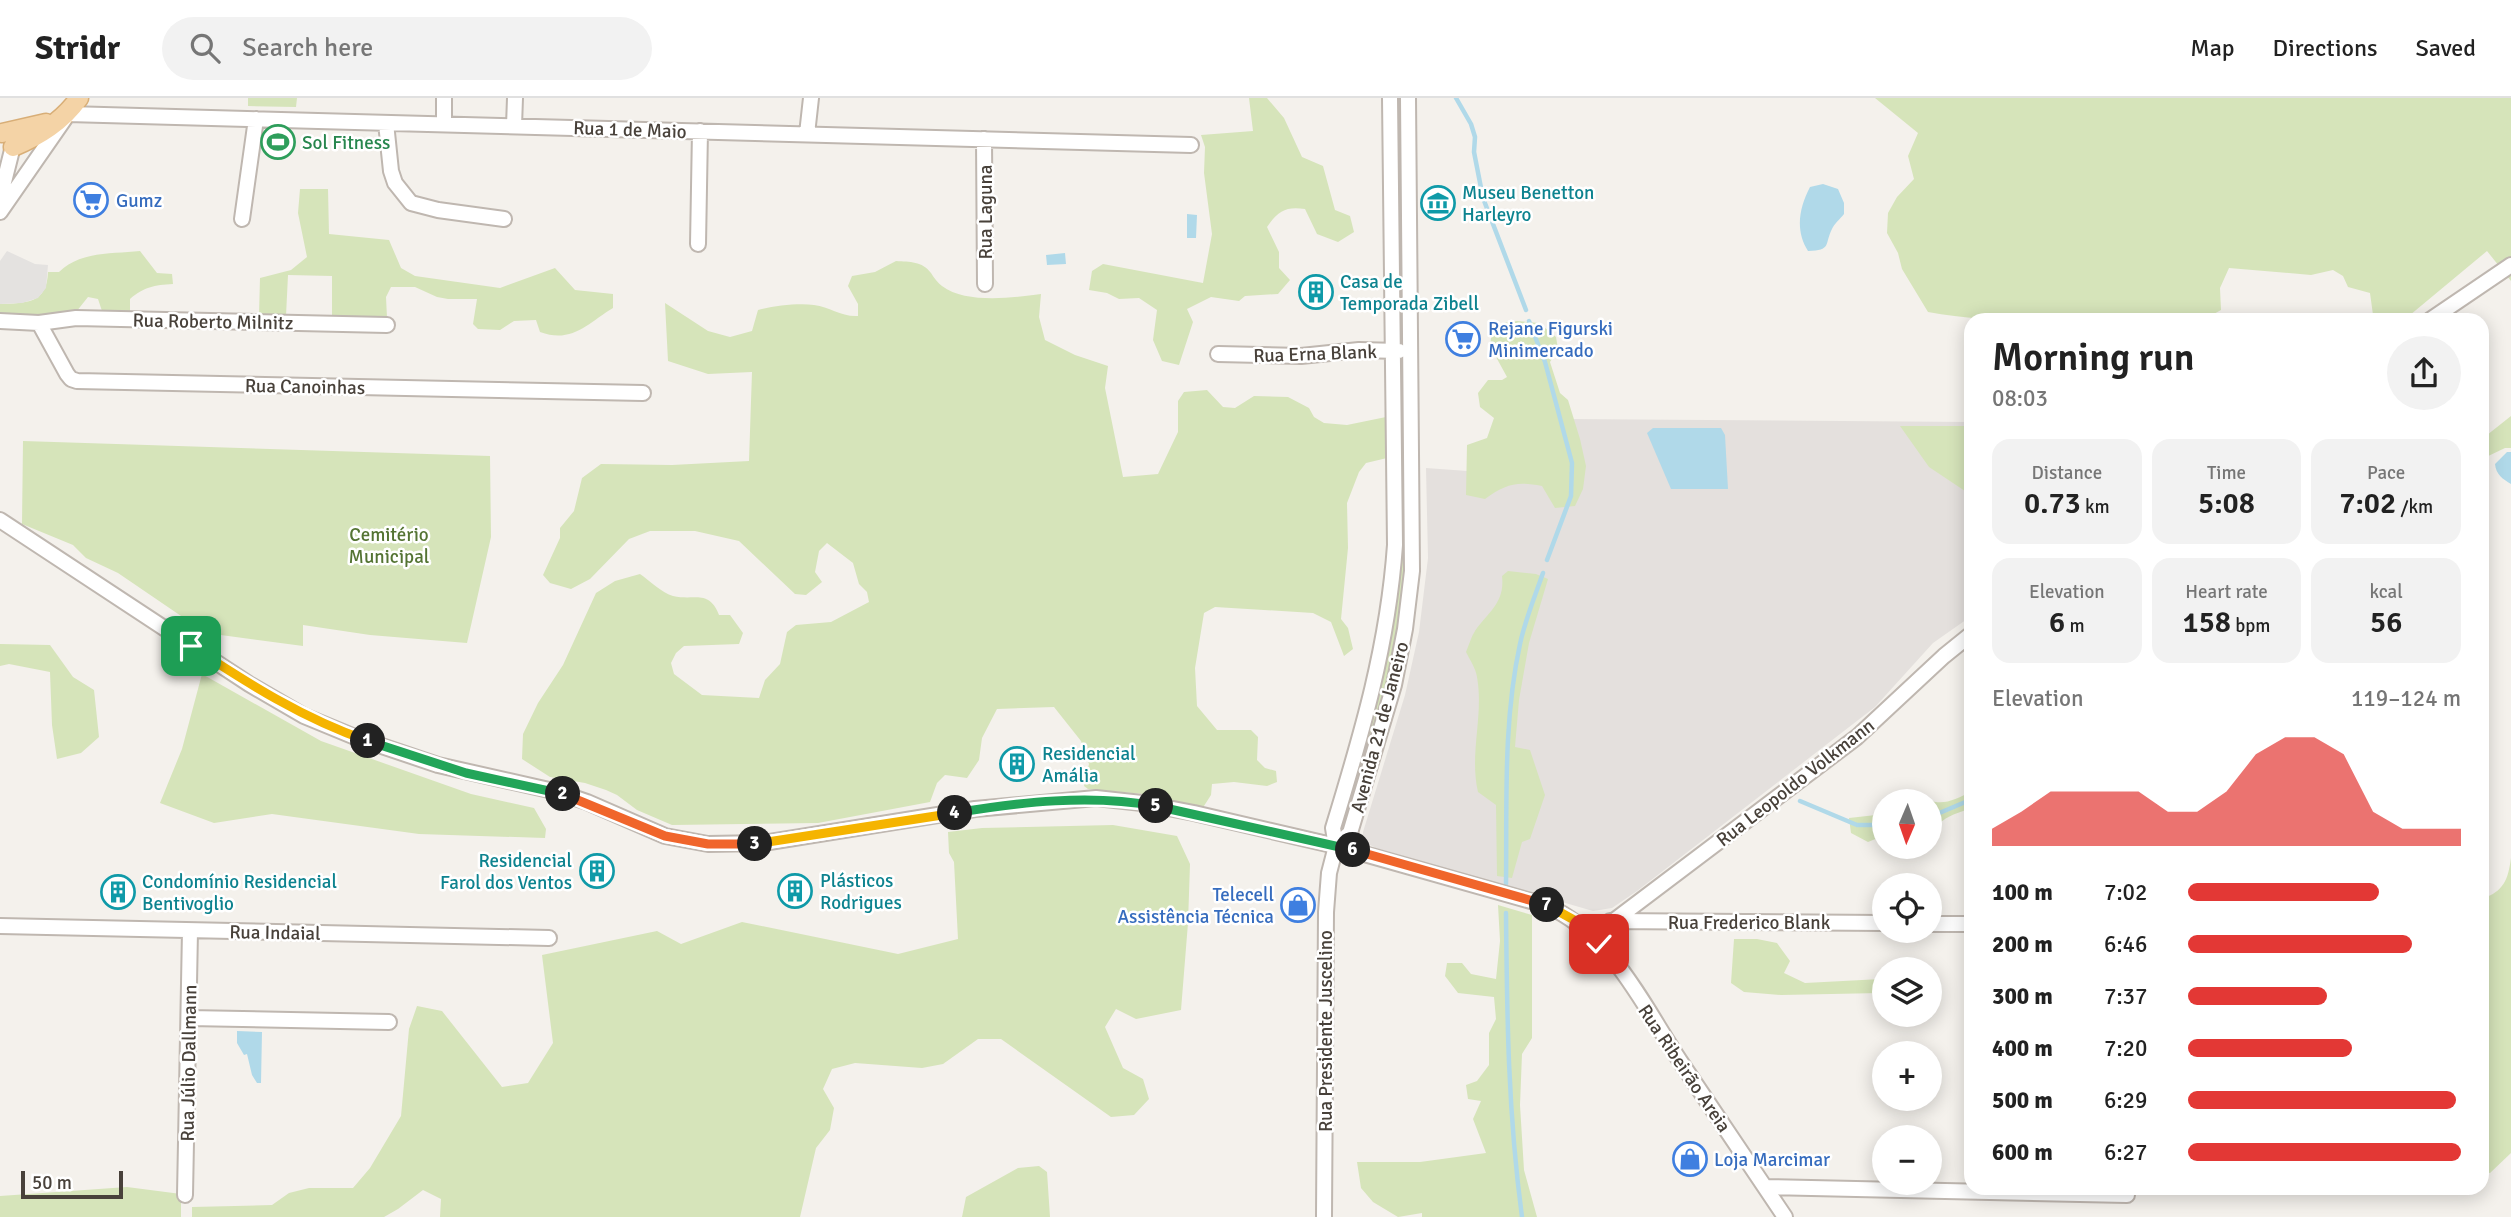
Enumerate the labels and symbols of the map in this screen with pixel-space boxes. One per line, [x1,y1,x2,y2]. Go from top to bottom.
street label: Rua 1 de Maio [573,116,687,144]
sports icon: Sol Fitness [259,123,297,161]
place label: Sol Fitness [302,131,390,155]
street label: Rua Laguna [974,165,998,259]
supermarket icon: Gumz [72,181,110,219]
place label: Museu Benetton Harleyro [1462,181,1594,227]
museum icon: Museu Benetton Harleyro [1419,184,1457,222]
place label: Gumz [116,189,162,213]
place label: Casa de Temporada Zibell [1340,270,1479,316]
building icon: Casa de Temporada Zibell [1297,273,1335,311]
street label: Rua Roberto Milnitz [132,309,293,335]
place label: Rejane Figurski Minimercado [1488,317,1613,363]
supermarket icon: Rejane Figurski Minimercado [1444,320,1482,358]
street label: Rua Erna Blank [1253,340,1378,368]
street label: Rua Canoinhas [245,374,365,400]
park label: Cemitério Municipal [349,523,429,569]
pin [161,616,221,676]
street label: Avenida 21 de Janeiro [1346,639,1414,815]
street label: Rua Leopoldo Volkmann [1712,714,1879,852]
pin: 1 [350,724,386,758]
place label: Residencial Amália [1042,742,1136,788]
building icon: Residencial Amália [998,745,1036,783]
pin: 2 [546,776,580,812]
pin: 5 [1138,788,1174,824]
north arrow [1872,789,1942,859]
pin: 4 [937,796,972,830]
pin: 3 [738,826,772,862]
pin: 6 [1336,832,1370,868]
place label: Residencial Farol dos Ventos [440,849,572,895]
building icon: Residencial Farol dos Ventos [578,852,616,890]
place label: Plásticos Rodrigues [820,869,902,915]
place label: Condomínio Residencial Bentivoglio [142,870,337,916]
building icon: Plásticos Rodrigues [776,872,814,910]
building icon: Condomínio Residencial Bentivoglio [99,873,137,911]
place label: Telecell Assistência Técnica [1117,883,1274,929]
shop icon: Telecell Assistência Técnica [1279,886,1317,924]
pin: 7 [1530,888,1564,922]
street label: Rua Frederico Blank [1668,911,1831,935]
pin [1569,914,1629,974]
street label: Rua Indaial [229,920,321,946]
street label: Rua Presidente Juscelino [1314,930,1338,1132]
street label: Rua Júlio Dallmann [176,984,202,1142]
street label: Rua Ribeirão Areia [1632,1000,1736,1137]
shop icon: Loja Marcimar [1671,1140,1709,1178]
place label: Loja Marcimar [1714,1148,1830,1172]
scale bar [21,1168,122,1200]

